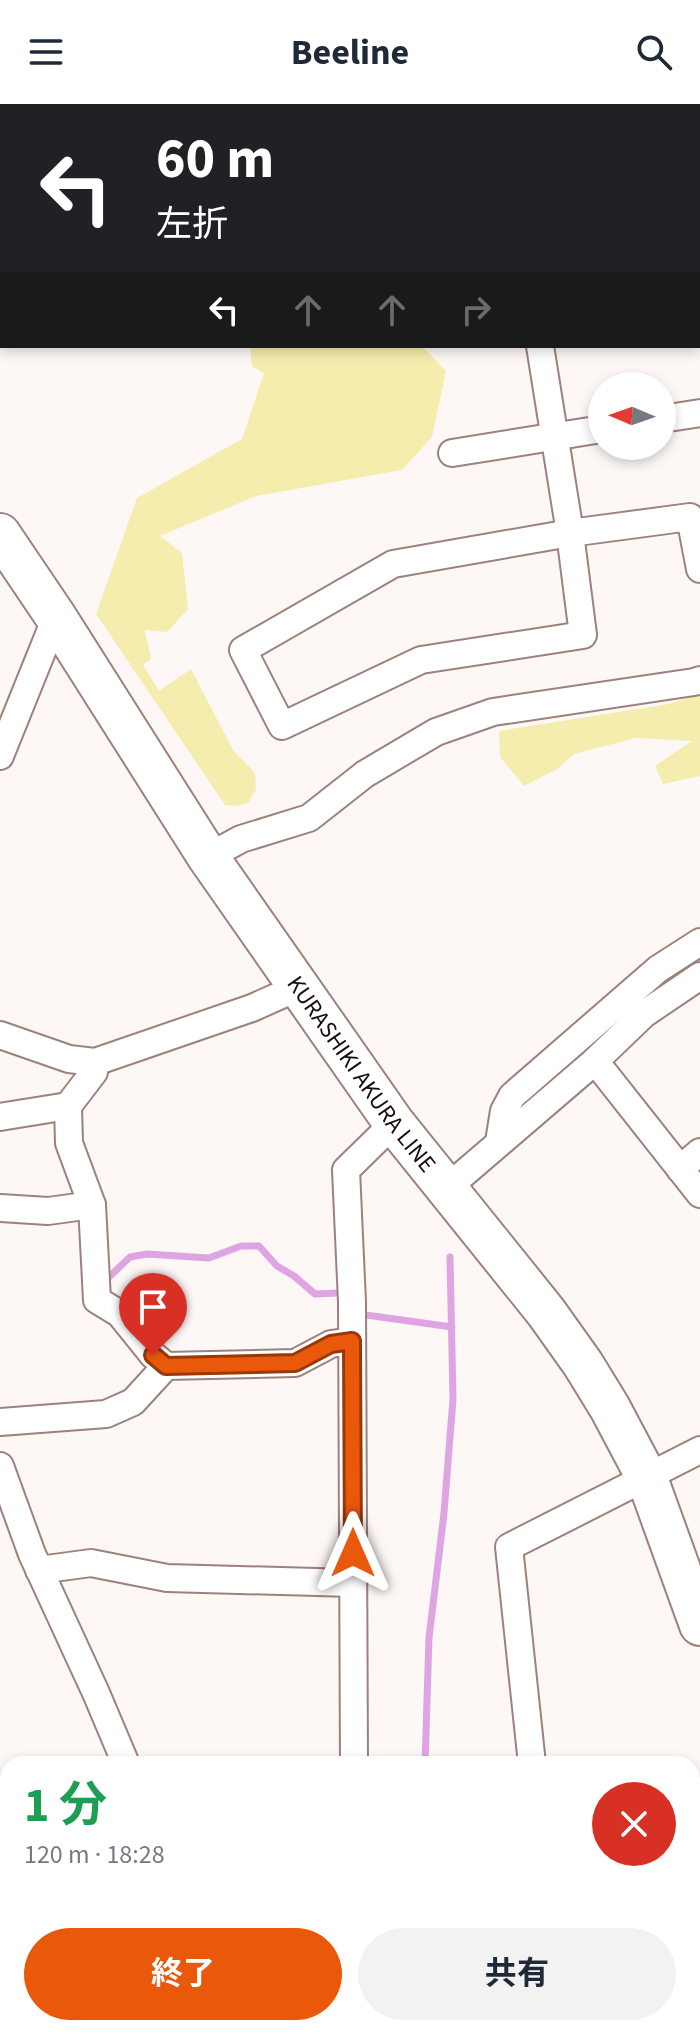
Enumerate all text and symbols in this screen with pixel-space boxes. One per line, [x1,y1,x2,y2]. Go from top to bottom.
text: Beeline [291,27,409,78]
icon: menu [24,30,68,74]
icon: search [632,30,676,74]
text: 60 m [156,120,274,199]
icon: left [24,136,128,240]
text: 左折 [156,199,228,250]
icon: left [202,288,246,332]
icon: ahead [286,288,330,332]
icon: ahead [370,288,414,332]
icon: right [454,288,498,332]
north arrow [588,372,676,460]
map controls [588,372,676,460]
street label: KURASHIKI AKURA LINE [278,969,444,1180]
pin [119,1273,187,1355]
icon: arrive [131,1285,175,1329]
position arrow [311,1511,395,1595]
text: 1 分 [24,1772,107,1840]
button: close [592,1782,676,1866]
text: 120 m · 18:28 [24,1836,165,1873]
button: 終了 [24,1928,342,2020]
button: 共有 [358,1928,676,2020]

